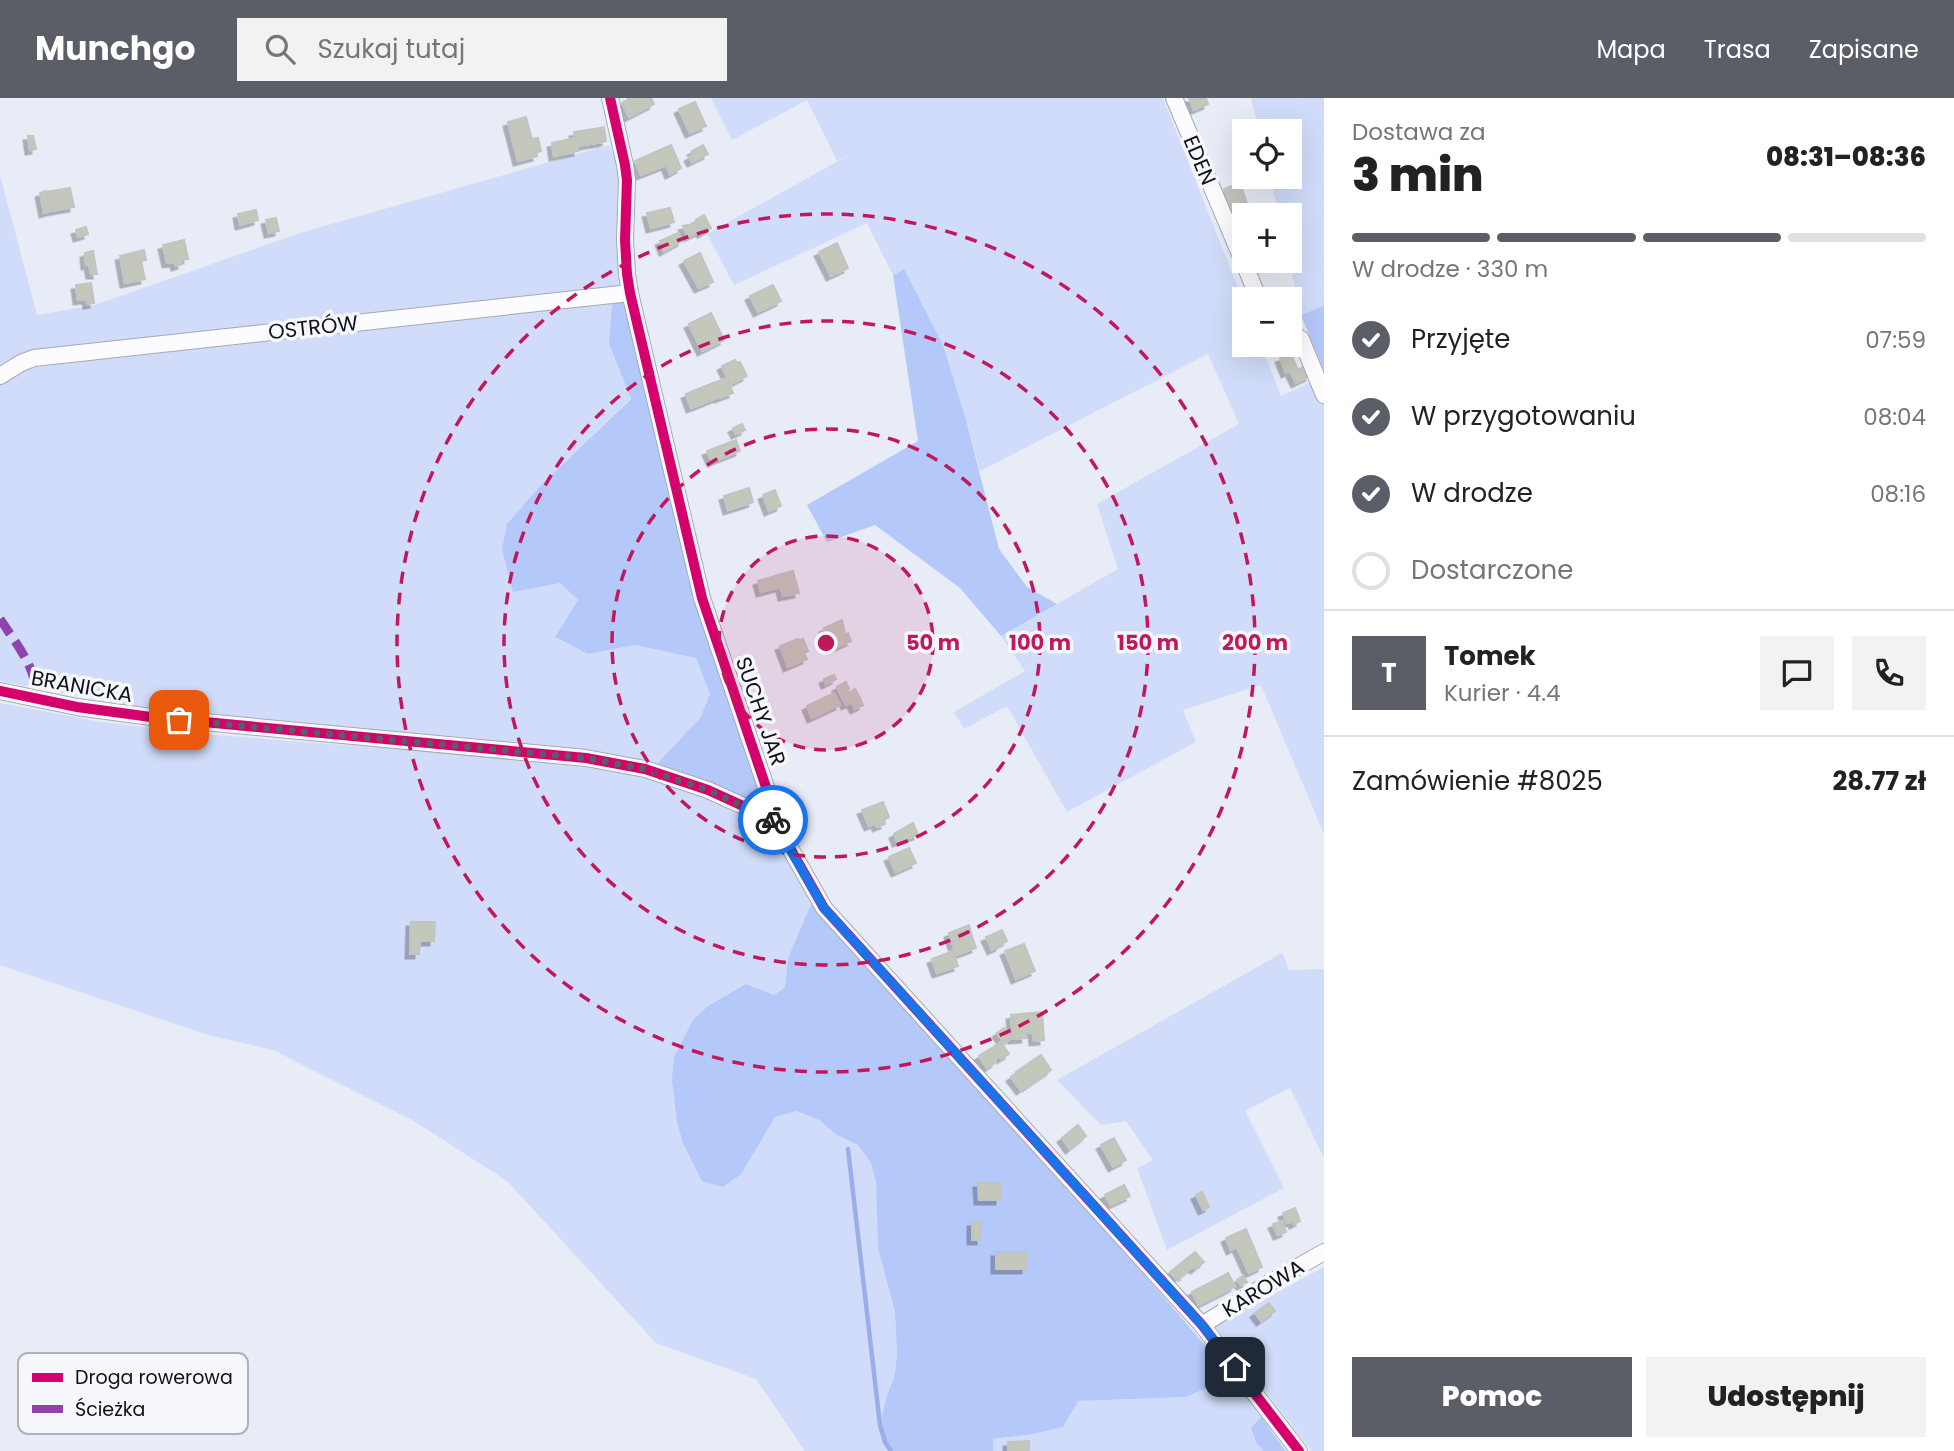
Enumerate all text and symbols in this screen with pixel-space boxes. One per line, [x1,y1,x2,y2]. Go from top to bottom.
search box [237,18,727,81]
text: Munchgo [35,25,195,72]
icon: search [261,30,299,68]
text: Szukaj tutaj [317,31,465,67]
text: Mapa [1596,33,1666,66]
text: Trasa [1704,33,1771,66]
text: Zapisane [1809,33,1919,66]
text: Dostawa za [1352,116,1485,148]
map controls [1232,119,1302,357]
button: locate [1232,119,1302,189]
street label: EDEN [1177,131,1223,189]
text: 08:31–08:36 [1766,139,1926,175]
text: 3 min [1352,143,1484,207]
button: + [1232,203,1302,273]
text: W drodze · 330 m [1352,253,1548,285]
button: − [1232,287,1302,357]
street label: OSTRÓW [267,308,360,346]
icon: check [1352,321,1390,359]
text: Przyjęte [1411,321,1510,357]
text: 07:59 [1865,324,1926,356]
icon: check [1352,398,1390,436]
text: W przygotowaniu [1411,398,1636,434]
text: 08:04 [1863,401,1926,433]
icon: check [1352,475,1390,513]
text: W drodze [1411,475,1533,511]
text: 08:16 [1870,478,1926,510]
text: Dostarczone [1411,552,1573,588]
text: 50 m [906,628,960,657]
text: 100 m [1009,628,1071,657]
text: 150 m [1117,628,1179,657]
text: 200 m [1222,628,1288,657]
centre of rings [814,631,838,655]
button: chat [1760,636,1834,710]
button: phone [1852,636,1926,710]
text: Tomek [1444,638,1536,674]
street label: SUCHY JAR [729,653,793,769]
text: T [1381,655,1397,691]
street label: BRANICKA [29,663,135,709]
text: Kurier · 4.4 [1444,677,1561,709]
pin [149,690,209,750]
icon: bag [160,701,198,739]
text: Zamówienie #8025 [1352,763,1603,799]
text: 28.77 zł [1832,763,1926,799]
courier [738,785,808,855]
icon: bike [754,801,792,839]
street label: KAROWA [1217,1252,1309,1324]
pin [1205,1337,1265,1397]
icon: home [1216,1348,1254,1386]
legend [18,1353,248,1434]
button: Pomoc [1352,1357,1632,1437]
button: Udostępnij [1646,1357,1926,1437]
text: Droga rowerowa [75,1364,233,1391]
text: Ścieżka [75,1396,145,1423]

